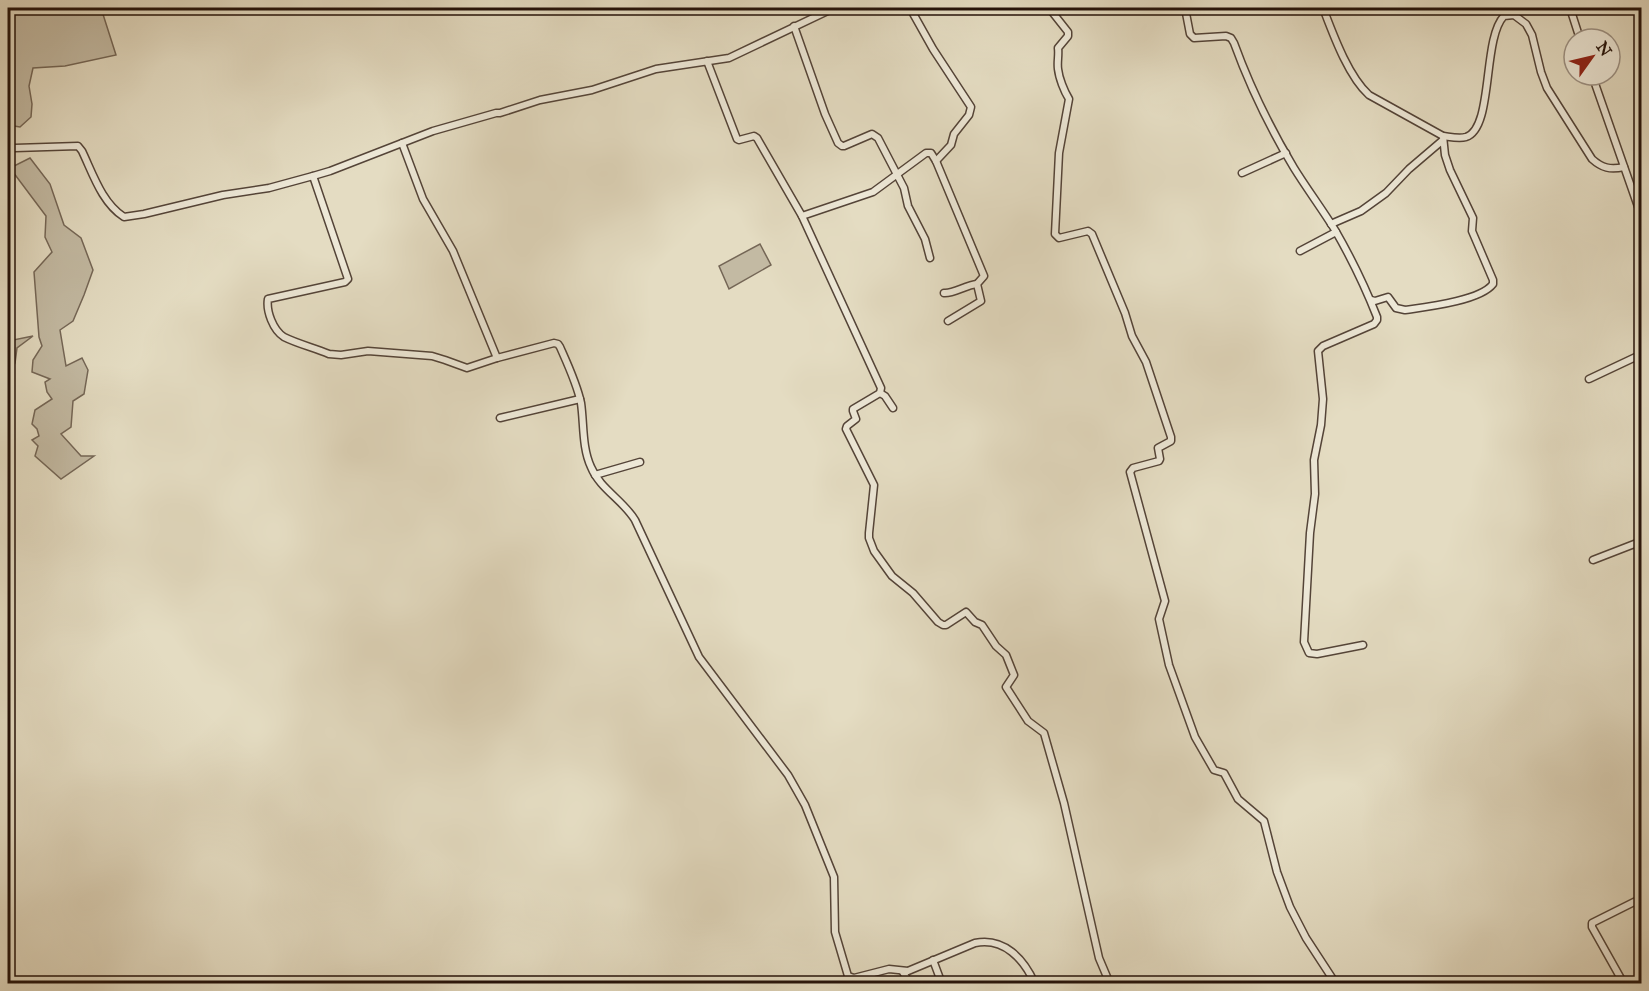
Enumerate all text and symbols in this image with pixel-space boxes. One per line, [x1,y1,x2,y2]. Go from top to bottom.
north arrow [1562,27,1622,87]
text: N [1592,38,1616,60]

